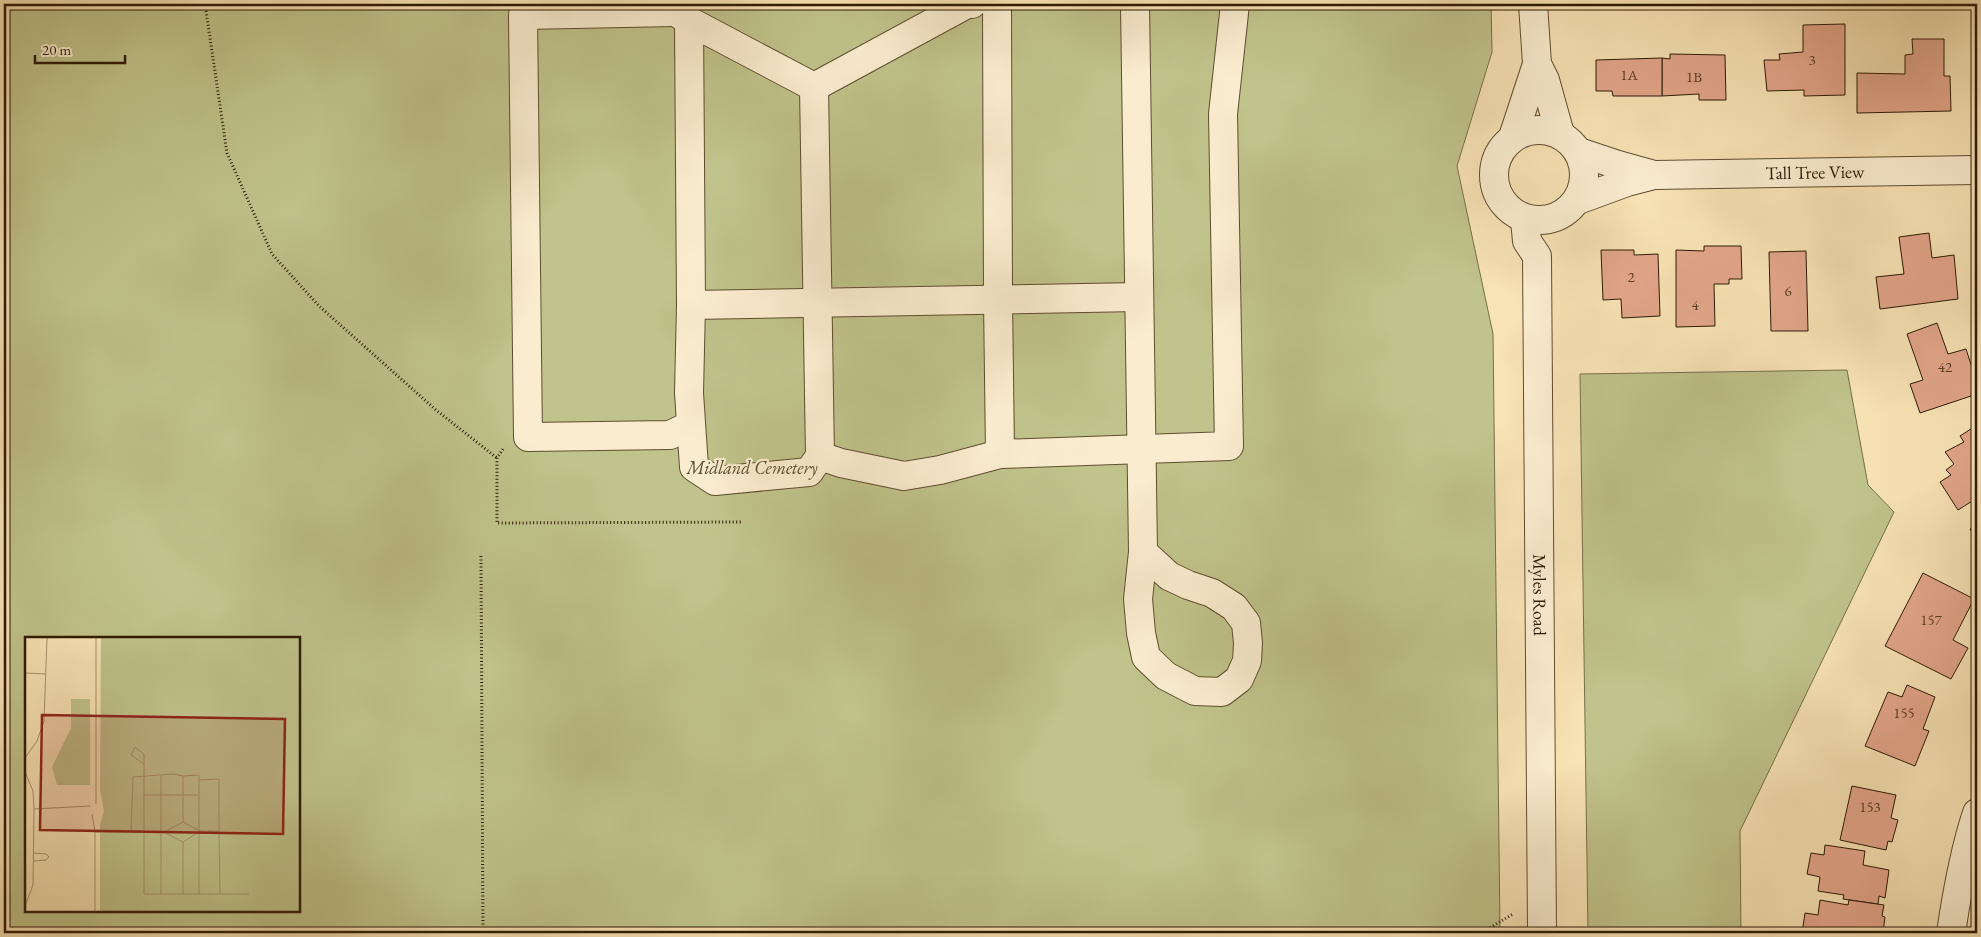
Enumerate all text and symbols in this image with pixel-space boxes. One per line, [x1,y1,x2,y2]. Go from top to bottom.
scale bar [35,32,125,64]
text: 20 m [42,40,71,59]
house number: 3 [1808,50,1816,69]
house number: 1A [1620,65,1638,84]
house number: 1B [1686,67,1702,86]
street label: Tall Tree View [1765,160,1865,184]
house number: 2 [1627,267,1635,286]
house number: 6 [1784,281,1792,300]
house number: 4 [1691,295,1699,314]
house number: 42 [1938,357,1953,376]
park label: Midland Cemetery [685,456,818,480]
street label: Myles Road [1528,554,1552,637]
house number: 157 [1920,610,1943,629]
inset map [25,637,300,912]
house number: 155 [1893,703,1915,722]
house number: 153 [1859,797,1881,816]

